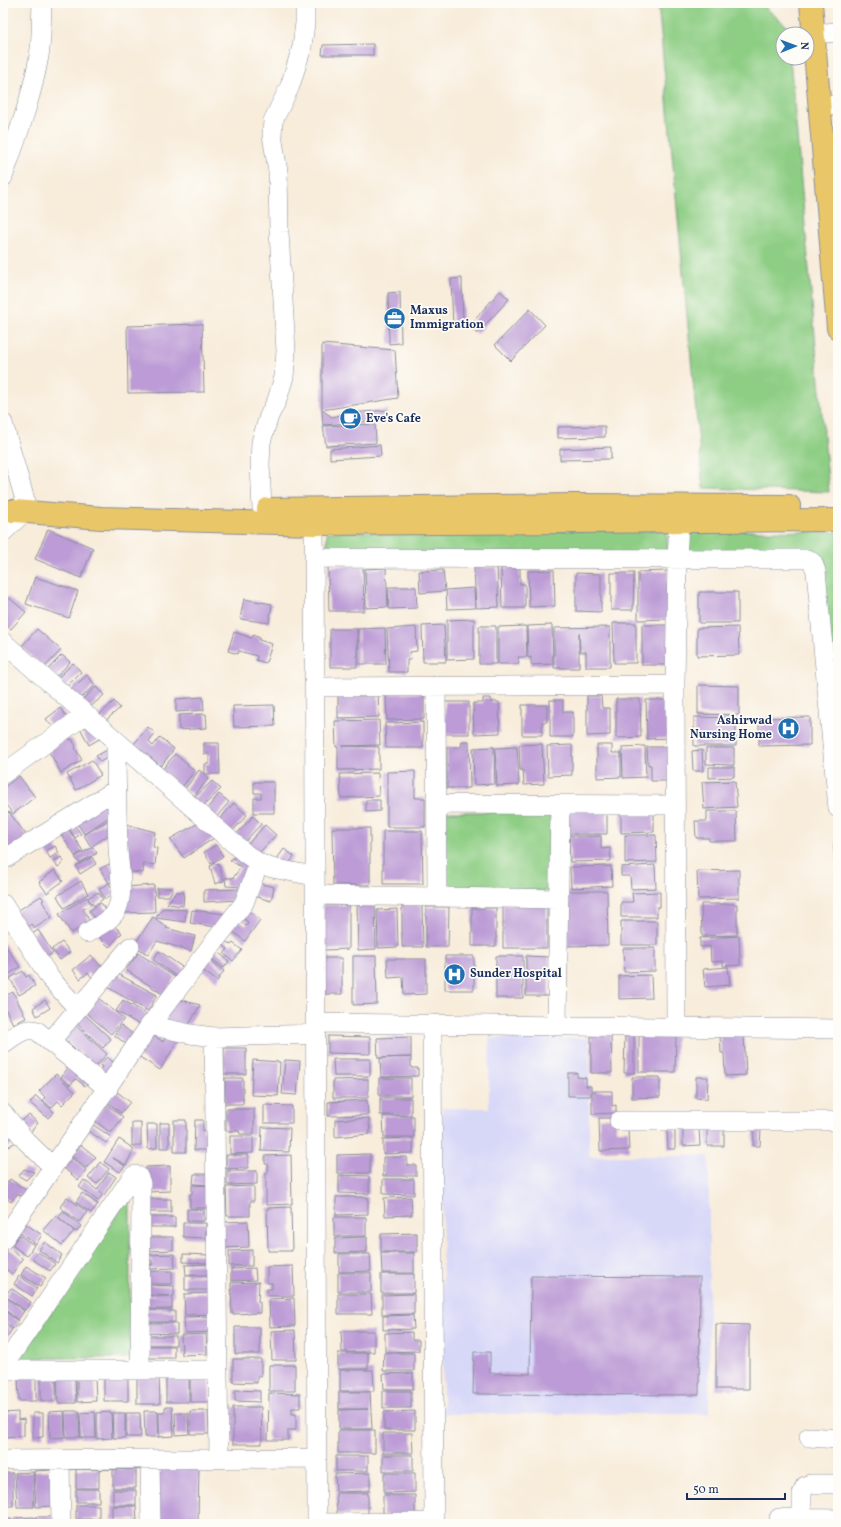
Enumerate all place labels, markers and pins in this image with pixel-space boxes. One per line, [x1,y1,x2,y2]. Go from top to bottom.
place label: Maxus Immigration [410,303,484,333]
office icon: Maxus Immigration [382,305,408,331]
cafe icon: Eve's Cafe [337,406,363,432]
place label: Eve's Cafe [366,411,421,427]
place label: Ashirwad Nursing Home [690,713,773,743]
hospital icon: Ashirwad Nursing Home [775,715,801,741]
hospital icon: Sunder Hospital [441,961,467,987]
place label: Sunder Hospital [470,966,562,982]

